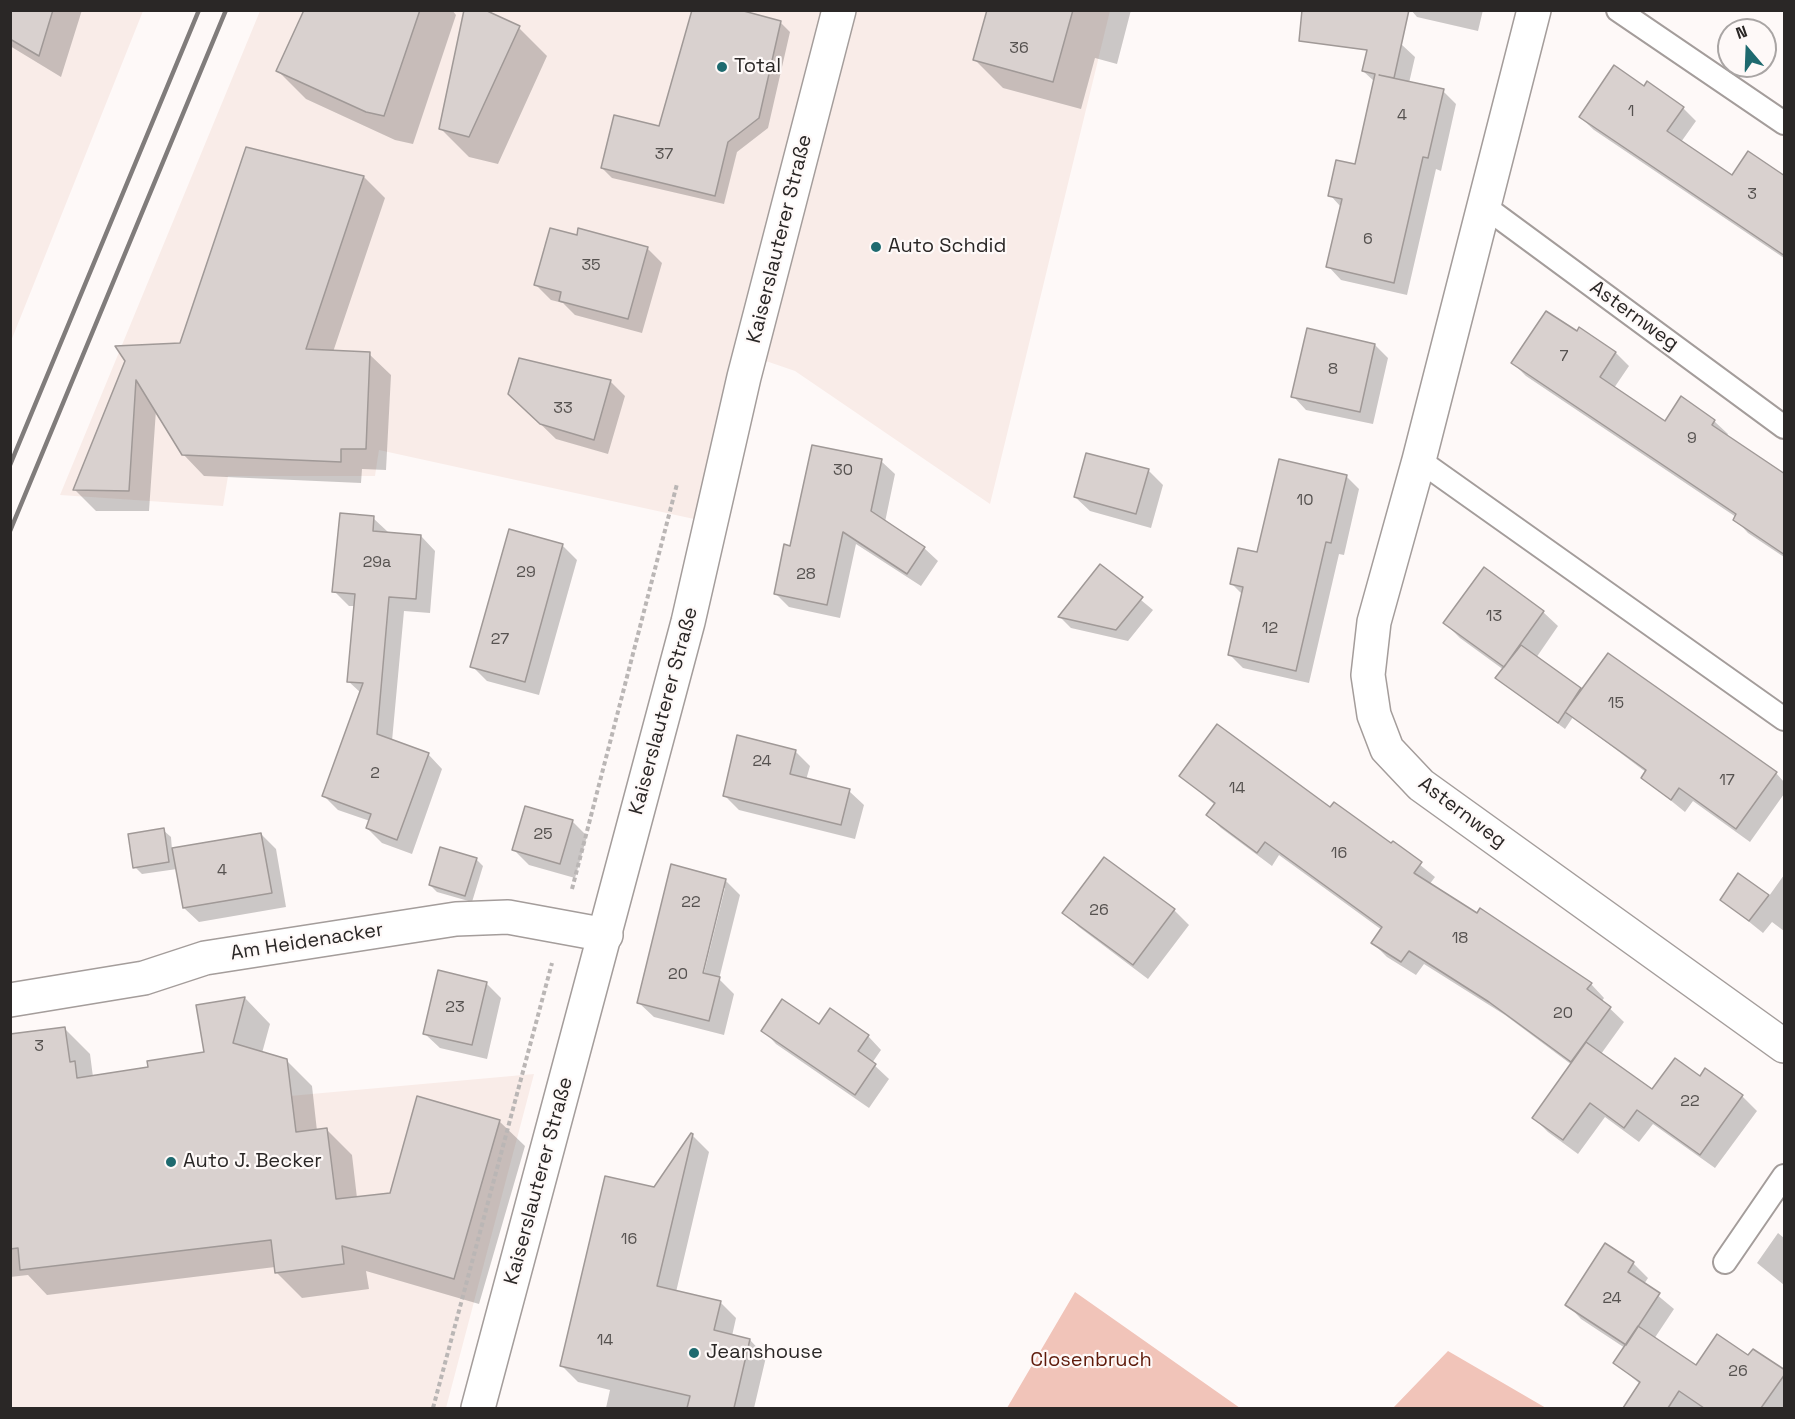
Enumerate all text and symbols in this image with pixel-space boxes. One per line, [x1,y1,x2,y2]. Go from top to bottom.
north arrow [1717,18,1777,78]
text: N [1733,21,1750,44]
house number: 36 [1009,39,1029,59]
place label: Total [734,55,781,79]
marker: Total [715,60,729,74]
house number: 1 [1628,102,1634,122]
house number: 4 [1397,106,1407,126]
street label: Kaiserslauterer Straße [742,132,818,346]
house number: 37 [655,145,673,165]
house number: 3 [1747,185,1757,205]
house number: 6 [1363,230,1373,250]
place label: Auto Schdid [888,235,1006,259]
marker: Auto Schdid [869,240,883,254]
house number: 35 [581,256,601,276]
street label: Asternweg [1585,276,1683,356]
house number: 7 [1559,347,1569,367]
house number: 8 [1328,360,1338,380]
house number: 33 [553,399,573,419]
house number: 9 [1687,429,1697,449]
house number: 30 [833,461,853,481]
house number: 10 [1297,491,1313,511]
house number: 29a [363,553,391,573]
house number: 29 [516,563,536,583]
house number: 28 [796,565,816,585]
street label: Kaiserslauterer Straße [625,604,703,818]
house number: 13 [1486,607,1502,627]
house number: 12 [1262,619,1278,639]
house number: 27 [491,630,509,650]
house number: 15 [1608,694,1624,714]
house number: 24 [752,752,772,772]
house number: 2 [370,764,380,784]
house number: 17 [1719,771,1735,791]
street label: Asternweg [1413,772,1511,854]
house number: 14 [1229,779,1245,799]
house number: 25 [533,825,553,845]
house number: 16 [1331,844,1347,864]
house number: 4 [217,861,227,881]
house number: 22 [681,893,701,913]
house number: 26 [1089,901,1109,921]
street label: Am Heidenacker [229,918,385,966]
house number: 18 [1452,929,1468,949]
house number: 20 [668,965,688,985]
house number: 23 [445,998,465,1018]
house number: 20 [1553,1004,1573,1024]
house number: 3 [34,1037,44,1057]
street label: Kaiserslauterer Straße [500,1074,578,1288]
house number: 22 [1680,1092,1700,1112]
place label: Auto J. Becker [183,1150,322,1174]
marker: Auto J. Becker [164,1155,178,1169]
house number: 16 [621,1230,637,1250]
house number: 24 [1602,1289,1622,1309]
house number: 14 [597,1331,613,1351]
place label: Jeanshouse [706,1341,823,1365]
marker: Jeanshouse [687,1346,701,1360]
park label: Closenbruch [1030,1349,1152,1373]
house number: 26 [1728,1362,1748,1382]

